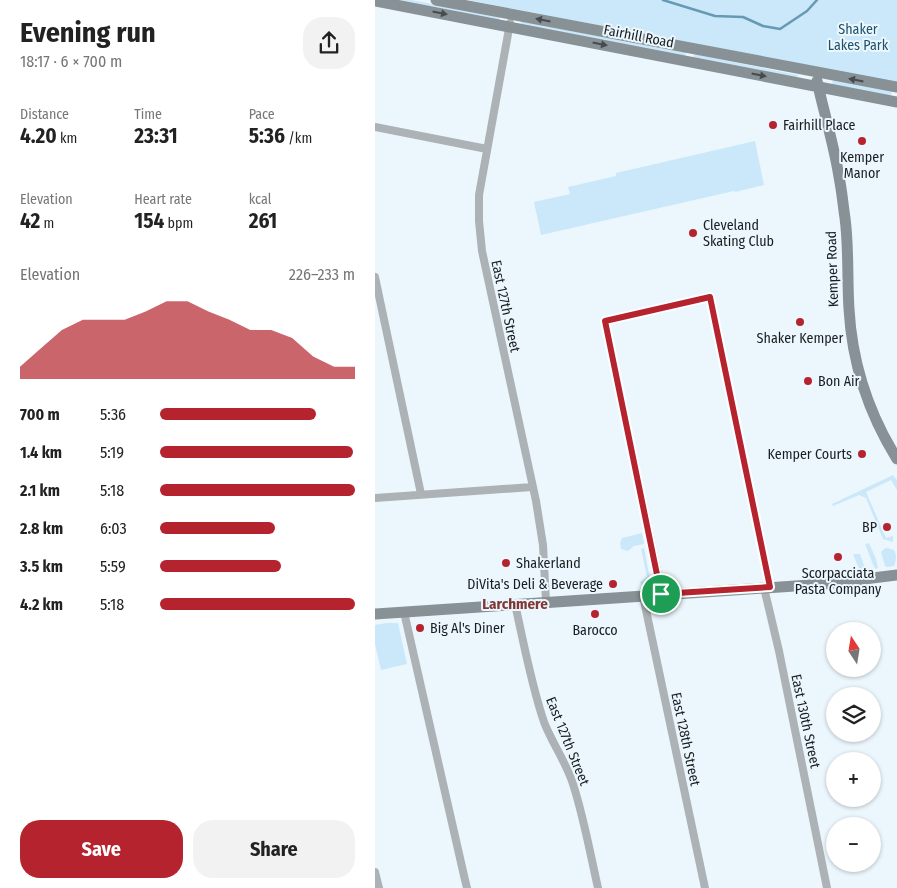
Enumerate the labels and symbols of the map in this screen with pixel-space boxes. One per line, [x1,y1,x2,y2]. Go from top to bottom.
one-way arrow [433,10,449,18]
one-way arrow [535,16,551,24]
street label: Fairhill Road [602,21,675,52]
park label: Shaker Lakes Park [828,21,889,54]
one-way arrow [592,40,608,48]
one-way arrow [752,71,768,79]
one-way arrow [848,75,864,83]
place label: Fairhill Place [783,117,856,134]
marker: Fairhill Place [767,119,779,131]
marker: Kemper Manor [856,135,868,147]
place label: Kemper Manor [840,149,884,182]
place label: Cleveland Skating Club [703,217,774,250]
marker: Cleveland Skating Club [687,227,699,239]
street label: Kemper Road [823,230,842,307]
street label: East 127th Street [487,258,524,354]
marker: Shaker Kemper [794,316,806,328]
place label: Shaker Kemper [757,330,844,347]
place label: Bon Air [818,373,860,390]
marker: Bon Air [802,375,814,387]
place label: Kemper Courts [768,446,852,463]
marker: Kemper Courts [856,448,868,460]
place label: BP [862,519,877,536]
marker: BP [881,521,893,533]
marker: Scorpacciata Pasta Company [832,551,844,563]
place label: Shakerland [516,555,581,572]
marker: Shakerland [500,557,512,569]
place label: Scorpacciata Pasta Company [795,565,882,598]
pin [640,573,682,615]
place label: DiVita's Deli & Beverage [467,576,603,593]
marker: DiVita's Deli & Beverage [607,578,619,590]
district label: Larchmere [482,595,548,613]
marker: Barocco [589,608,601,620]
place label: Big Al's Diner [430,620,505,637]
marker: Big Al's Diner [414,622,426,634]
place label: Barocco [572,622,618,639]
north arrow [826,622,881,678]
street label: East 130th Street [787,673,824,770]
street label: East 128th Street [667,691,704,788]
street label: East 127th Street [542,694,593,788]

